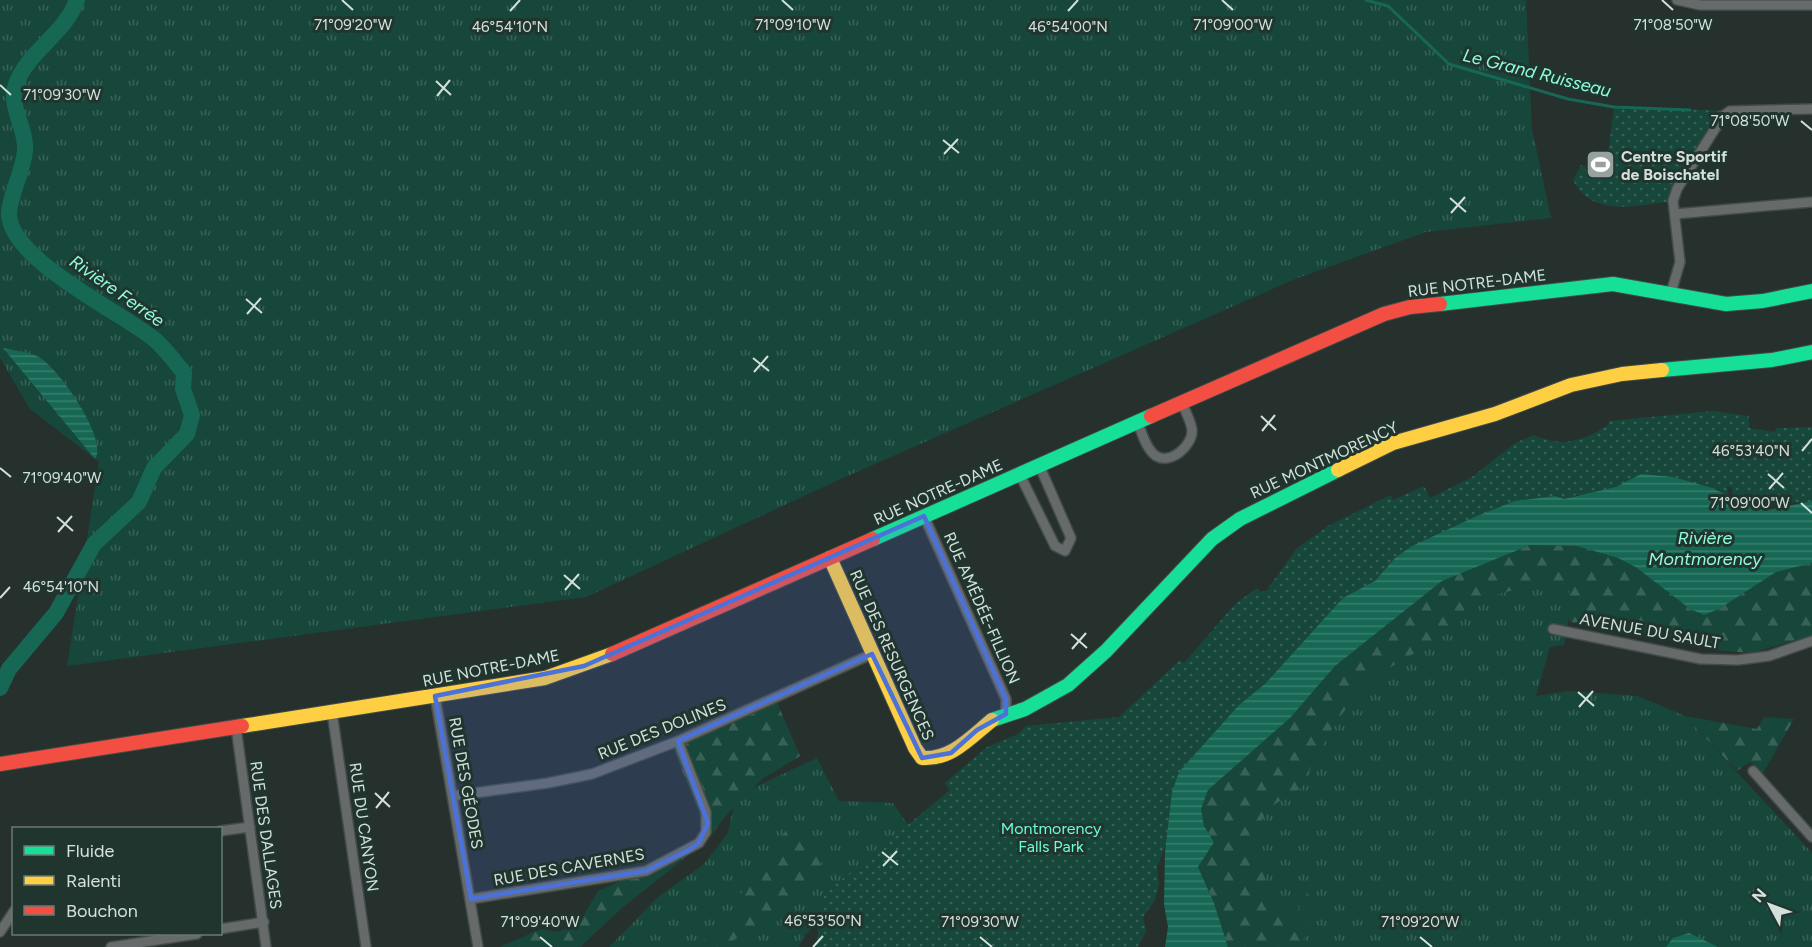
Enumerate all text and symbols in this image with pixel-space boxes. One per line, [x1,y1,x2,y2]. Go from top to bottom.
text: 71°09'20"W [314,16,393,34]
text: 71°09'10"W [755,16,832,34]
text: 71°09'00"W [1193,16,1273,34]
text: 71°08'50"W [1633,16,1713,34]
text: 46°54'10"N [472,18,548,36]
text: 46°54'00"N [1028,18,1108,36]
water label: Le Grand Ruisseau [1461,44,1613,102]
text: 71°09'30"W [23,86,102,104]
text: 71°08'50"W [1710,112,1790,130]
place label: Centre Sportif de Boischatel [1621,147,1728,184]
sports icon: Centre Sportif de Boischatel [1584,149,1616,181]
water label: Rivière Ferrée [65,250,169,332]
street label: RUE NOTRE-DAME [1407,265,1547,301]
street label: RUE MONTMORENCY [1247,417,1401,503]
text: 46°53'40"N [1712,442,1790,460]
street label: RUE NOTRE-DAME [871,455,1005,529]
text: 71°09'40"W [22,469,102,487]
text: 71°09'00"W [1710,494,1790,512]
water label: Rivière Montmorency [1648,527,1763,570]
street label: RUE AMÉDÉE-FILLION [940,529,1024,687]
street label: RUE DES RESURGENCES [846,567,938,743]
text: 46°54'10"N [23,578,99,596]
street label: AVENUE DU SAULT [1578,609,1722,653]
street label: RUE NOTRE-DAME [421,645,561,691]
street label: RUE DES DOLINES [595,695,729,763]
street label: RUE DES GÉODES [445,716,487,850]
street label: RUE DES DALLAGES [246,760,286,910]
street label: RUE DU CANYON [346,761,382,893]
park label: Montmorency Falls Park [1001,819,1102,856]
legend [12,827,222,935]
text: Fluide [66,840,115,862]
street label: RUE DES CAVERNES [492,844,646,890]
text: Ralenti [66,870,121,892]
north arrow [1740,875,1800,935]
text: N [1748,885,1770,906]
text: Bouchon [66,900,138,922]
text: 46°53'50"N [784,912,862,930]
text: 71°09'40"W [500,913,580,931]
text: 71°09'30"W [941,913,1020,931]
text: 71°09'20"W [1381,913,1460,931]

